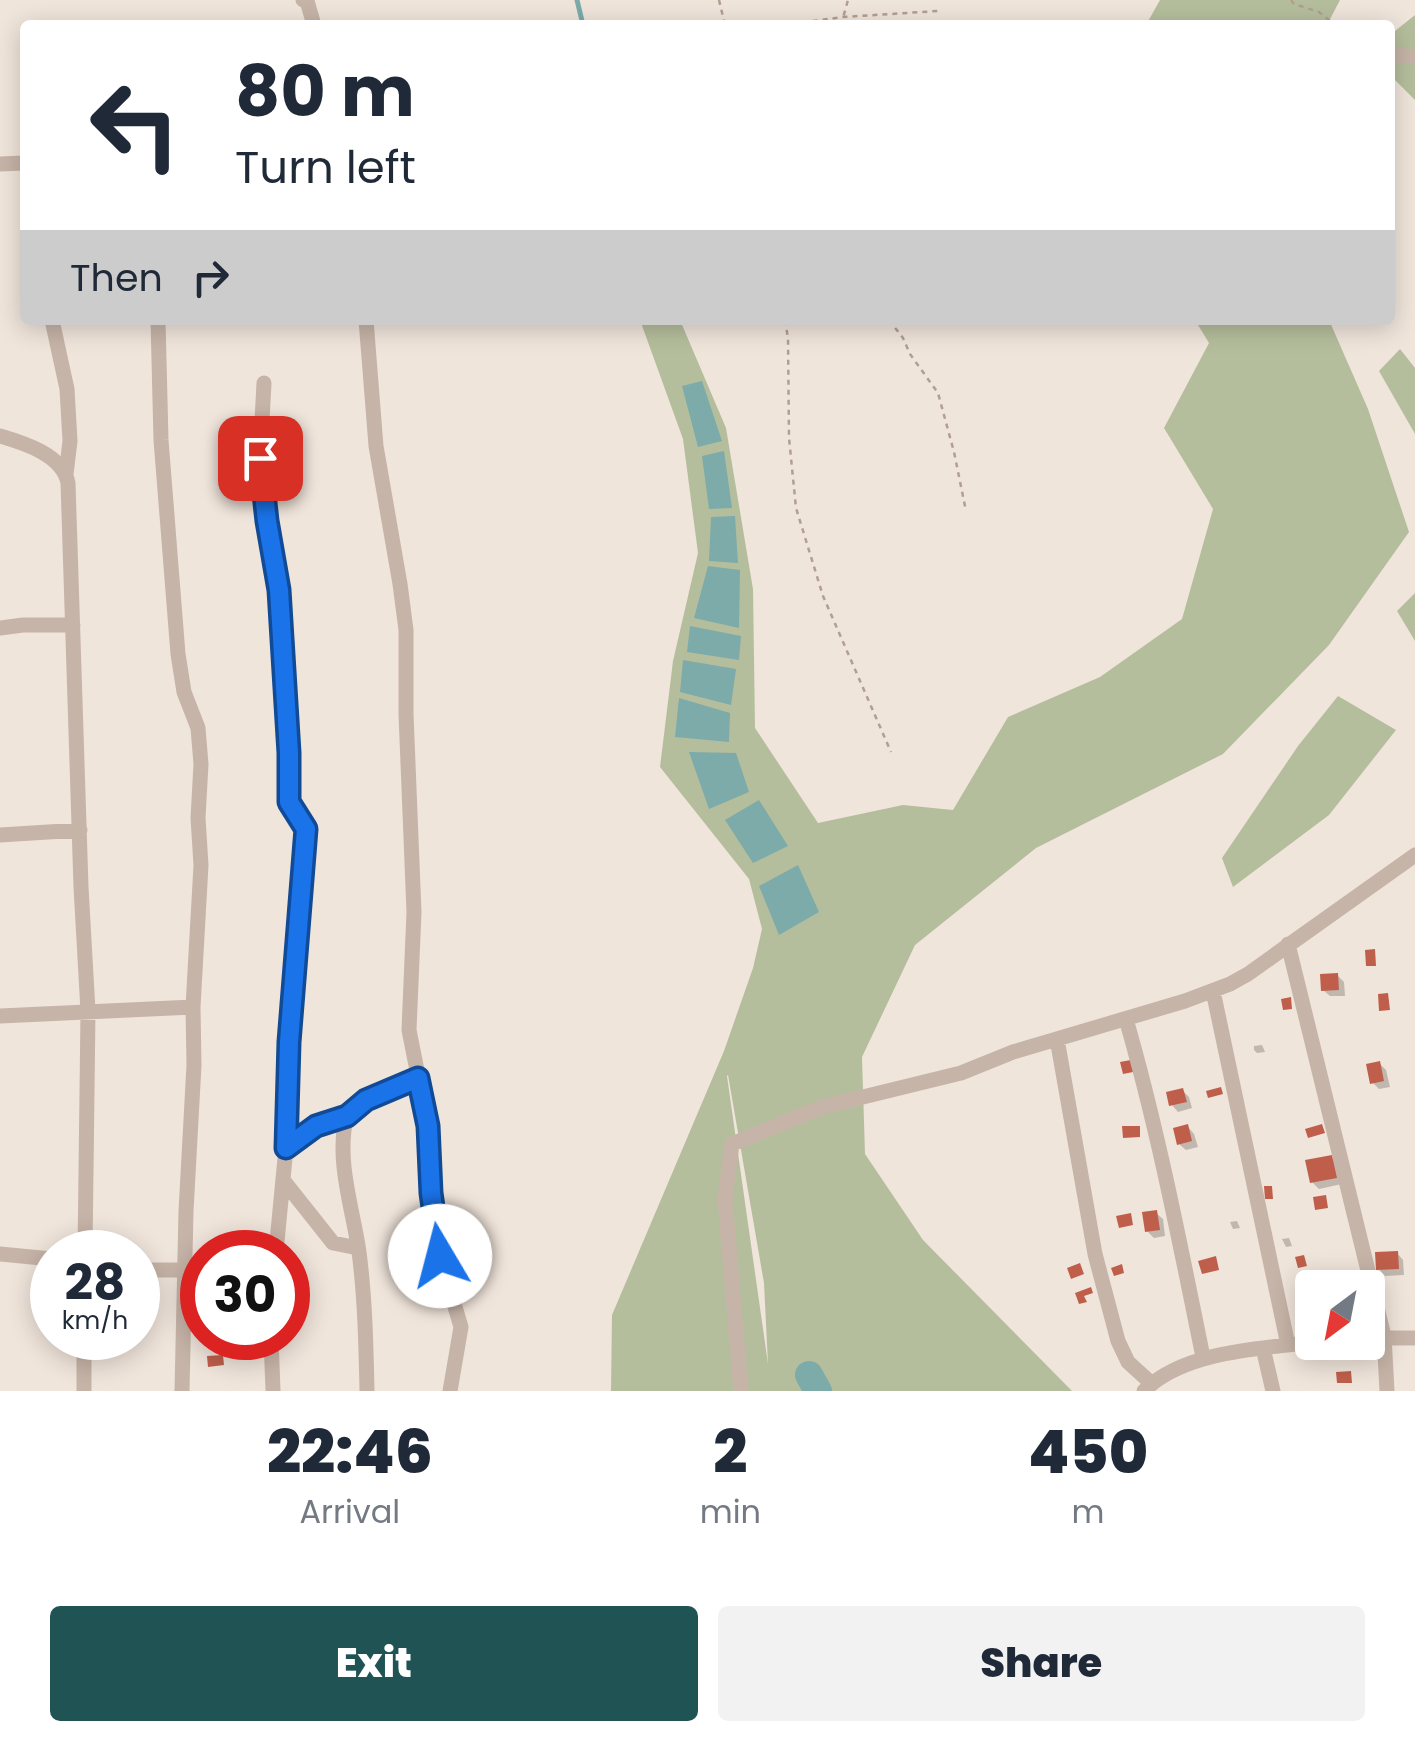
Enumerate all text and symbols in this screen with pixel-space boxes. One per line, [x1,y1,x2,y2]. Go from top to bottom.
text: 80 m [235,42,415,141]
icon: left [70,60,200,190]
text: Turn left [235,136,416,199]
icon: right [183,250,238,305]
text: Then [70,251,163,304]
pin [218,416,303,501]
icon: arrive [233,431,288,486]
position arrow [388,1204,492,1308]
speed limit sign: 30 [180,1230,310,1360]
text: 28 [65,1247,125,1318]
north arrow [1295,1270,1385,1360]
map controls [1295,1270,1385,1360]
text: km/h [62,1303,128,1338]
text: 22:46 [267,1410,433,1494]
text: 2 [713,1410,747,1494]
text: 450 [1028,1410,1148,1494]
text: Arrival [299,1489,400,1534]
text: min [700,1489,761,1534]
text: m [1072,1489,1104,1534]
button: Exit [50,1606,698,1721]
button: Share [718,1606,1365,1721]

